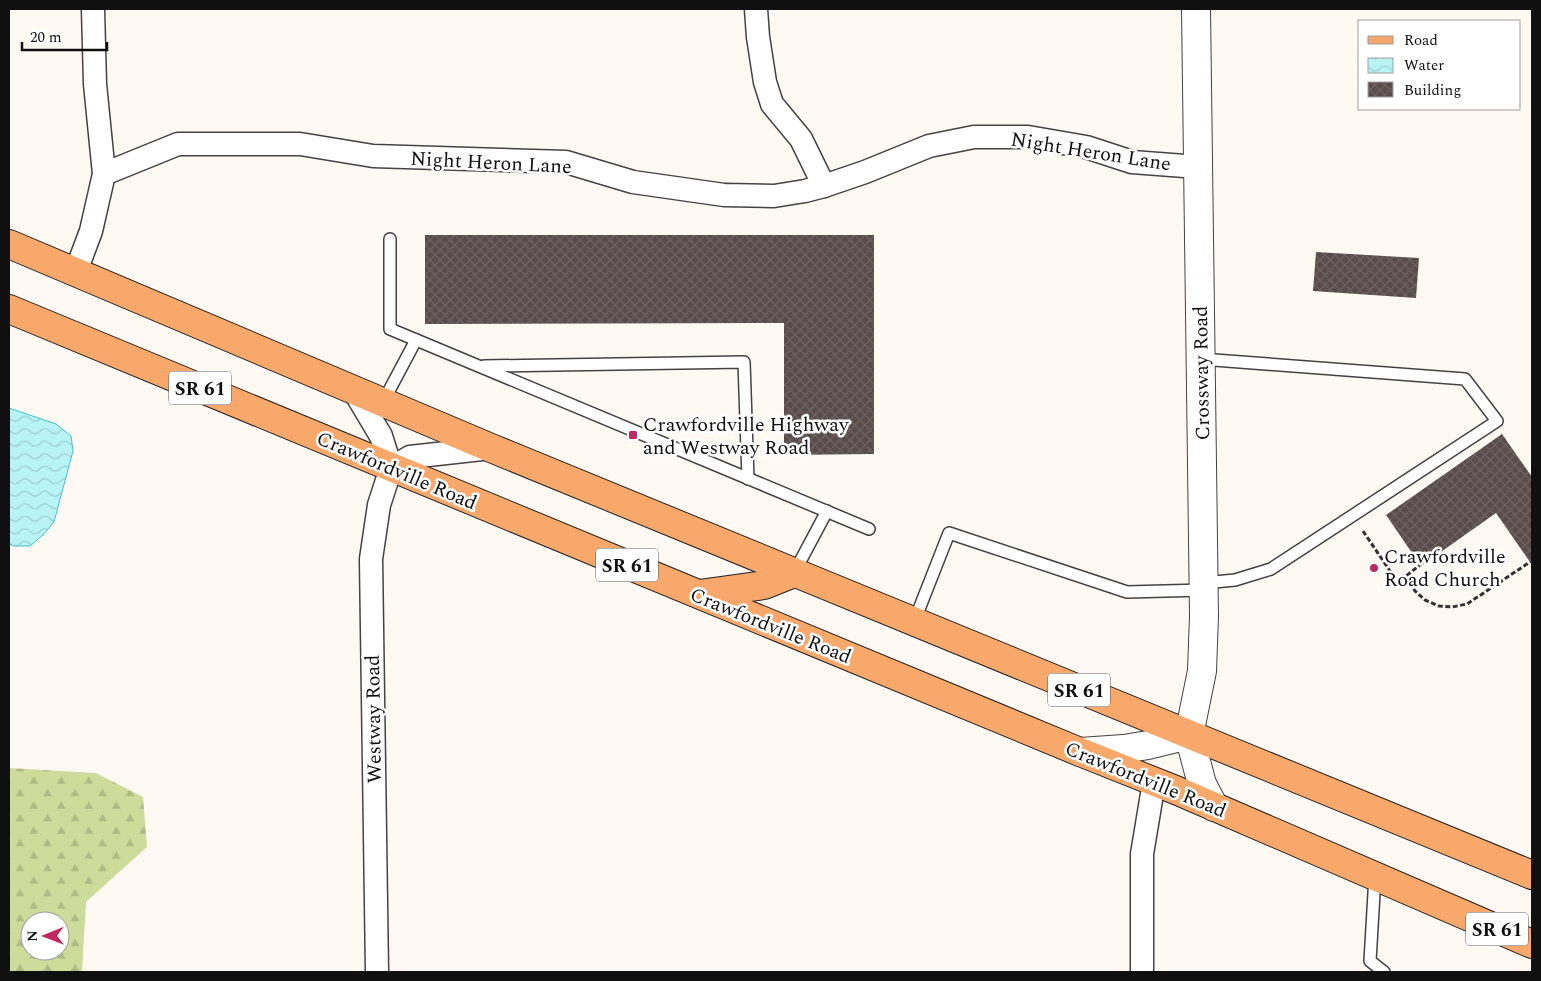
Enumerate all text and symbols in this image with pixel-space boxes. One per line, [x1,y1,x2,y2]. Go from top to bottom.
scale bar [22,20,108,52]
legend [1358,20,1521,110]
text: 20 m [30,26,62,49]
text: Road [1404,29,1438,52]
text: Water [1404,54,1444,77]
text: Building [1404,79,1461,102]
street label: Night Heron Lane [1009,125,1173,179]
street label: Night Heron Lane [409,144,572,182]
street label: Crossway Road [1186,305,1218,441]
road number: SR 61 [169,372,231,404]
place label: Crawfordville Highway and Westway Road [643,410,850,463]
street label: Crawfordville Road [312,424,481,518]
marker: Crawfordville Highway and Westway Road [627,429,639,441]
place label: Crawfordville Road Church [1384,542,1506,595]
road number: SR 61 [596,548,658,582]
marker: Crawfordville Road Church [1368,562,1380,574]
street label: Crawfordville Road [685,580,856,672]
street label: Westway Road [358,654,390,784]
road number: SR 61 [1048,674,1110,706]
street label: Crawfordville Road [1060,734,1231,826]
north arrow [20,911,70,961]
road number: SR 61 [1466,912,1528,946]
text: N [22,930,43,942]

